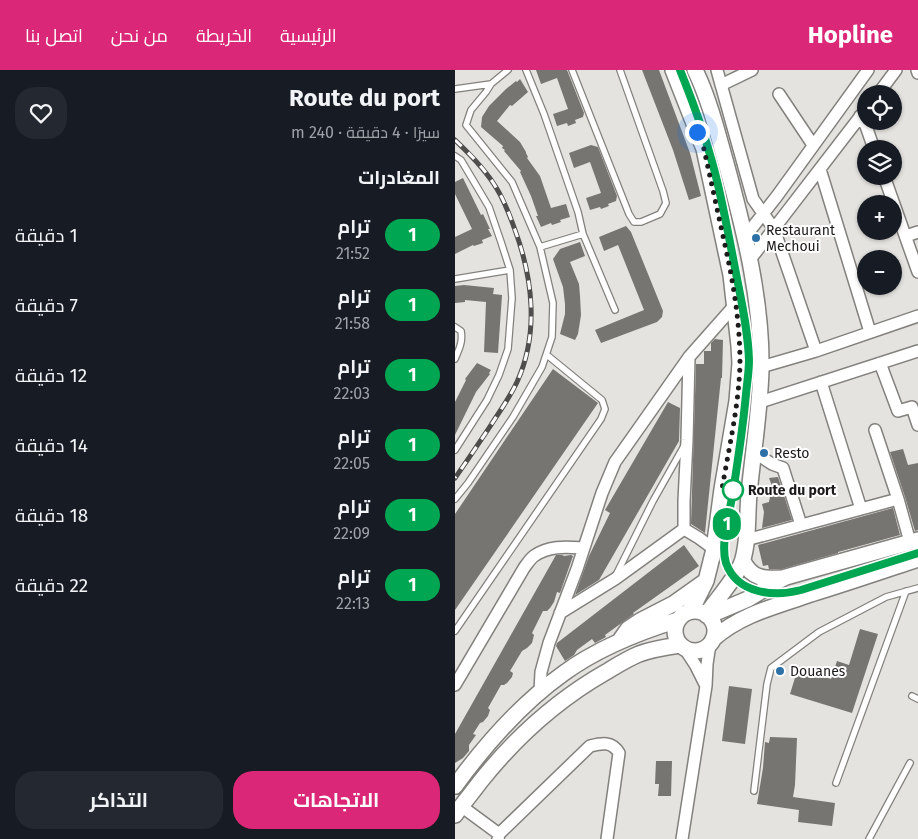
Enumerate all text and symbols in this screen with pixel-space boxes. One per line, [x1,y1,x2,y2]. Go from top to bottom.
text: Hopline [808,21,893,49]
text: اتصل بنا [25,25,83,47]
text: من نحن [111,25,168,47]
text: الخريطة [196,25,252,47]
text: الرئيسية [280,25,337,47]
text: Route du port [289,84,440,112]
map controls [857,85,902,295]
button: locate [857,85,902,130]
button: heart [15,87,67,139]
your location [685,120,710,145]
text: سيرًا · 4 دقيقة · 240 m [291,123,440,142]
button: layers [857,140,902,185]
text: المغادرات [358,166,440,189]
button: + [857,195,902,240]
text: ترام [338,215,370,238]
place label: Restaurant Mechoui [766,222,836,255]
text: 1 دقيقة [15,224,78,247]
text: 1 [408,224,417,246]
marker: Restaurant Mechoui [750,232,762,244]
text: 21:52 [336,244,370,263]
button: − [857,250,902,295]
text: ترام [338,285,370,308]
text: 7 دقيقة [15,294,78,317]
text: 1 [408,294,417,316]
text: 21:58 [335,314,370,333]
text: ترام [338,355,370,378]
text: 12 دقيقة [15,364,87,387]
text: 1 [408,364,417,386]
text: 22:03 [334,384,370,403]
text: ترام [338,425,370,448]
text: 14 دقيقة [15,434,88,457]
text: 1 [408,434,417,456]
place label: Resto [774,445,809,462]
marker: Resto [758,447,770,459]
text: 22:05 [333,454,370,473]
marker: Route du port [722,479,744,501]
place label: Route du port [748,482,837,499]
text: ترام [338,495,370,518]
text: 18 دقيقة [15,504,88,527]
text: 1 [408,504,417,526]
line badge: 1 [711,508,743,540]
text: 1 [723,513,731,535]
text: 22:09 [333,524,370,543]
text: ترام [338,565,370,588]
text: 22 دقيقة [15,574,88,597]
text: 1 [408,574,417,596]
text: 22:13 [336,594,370,613]
place label: Douanes [790,663,846,680]
marker: Douanes [774,665,786,677]
button: التذاكر [15,771,223,829]
button: الاتجاهات [233,771,440,829]

